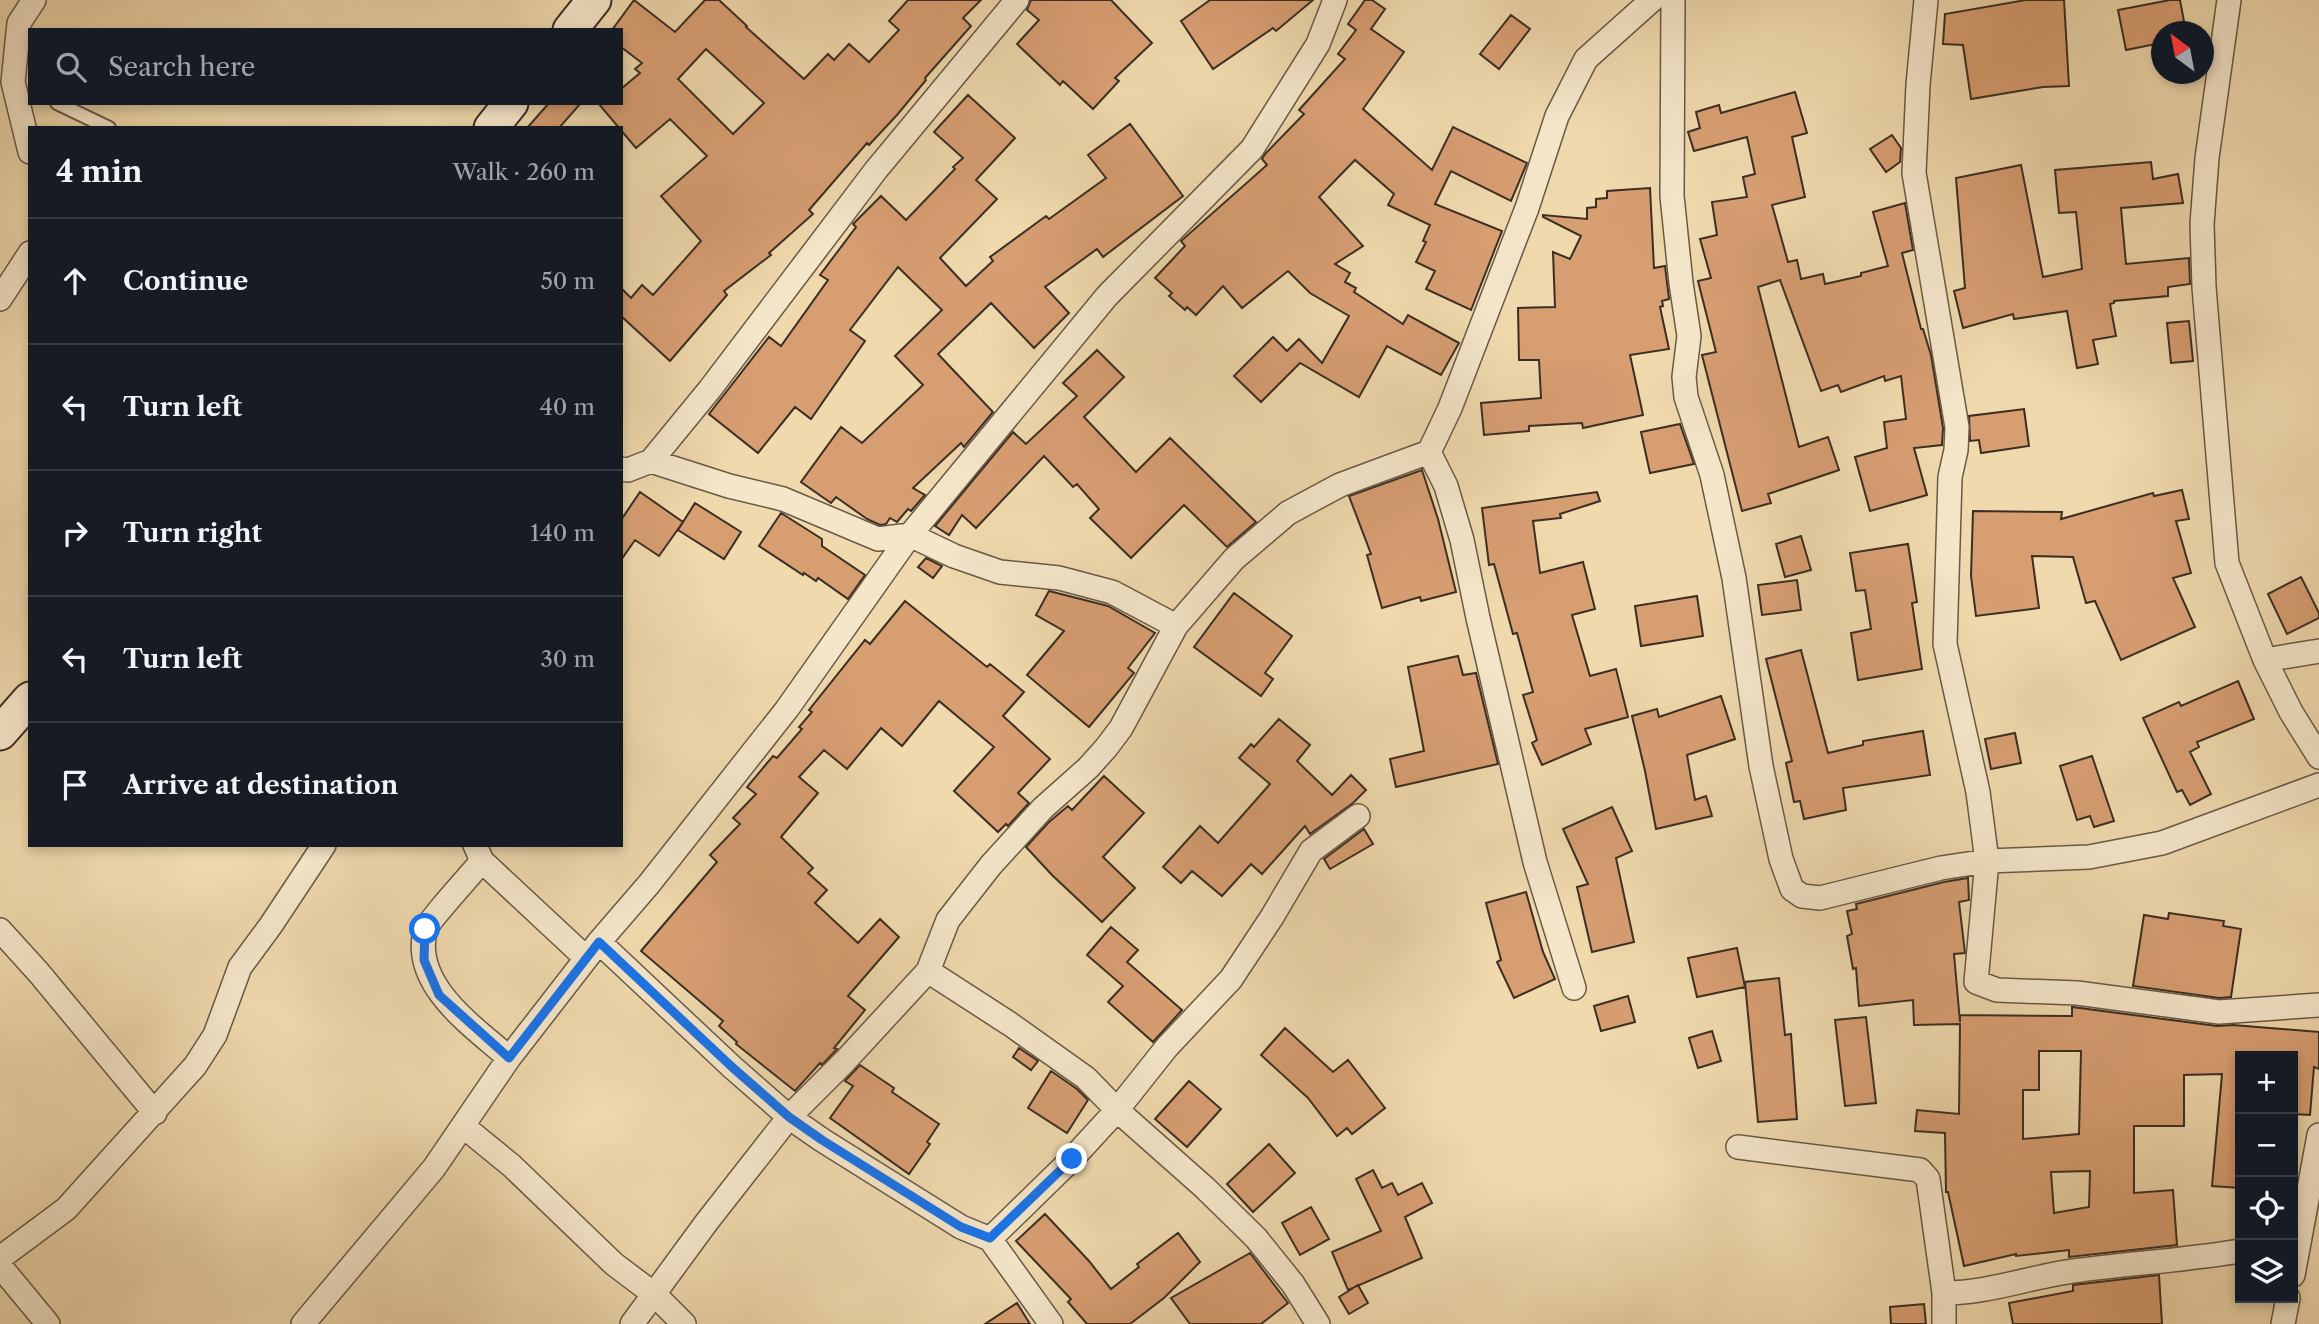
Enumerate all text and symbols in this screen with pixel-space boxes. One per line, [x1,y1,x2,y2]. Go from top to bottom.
north arrow [2151,21,2214,84]
search box [28,28,623,105]
icon: search [52,48,90,86]
text: Search here [108,51,255,83]
text: 4 min [56,153,142,190]
text: Walk · 260 m [453,158,595,186]
icon: ahead [56,262,94,300]
text: Continue [123,265,248,297]
text: 50 m [540,267,595,295]
icon: left [56,388,94,426]
text: Turn left [123,391,242,423]
text: 40 m [540,393,595,421]
icon: right [56,514,94,552]
text: Turn right [123,517,262,549]
text: 140 m [530,519,595,547]
icon: left [56,640,94,678]
text: Turn left [123,643,242,675]
text: 30 m [540,645,595,673]
icon: arrive [56,766,94,804]
text: Arrive at destination [123,769,398,801]
route start [409,913,440,944]
map controls [2235,1051,2298,1303]
button: + [2235,1051,2298,1114]
button: − [2235,1114,2298,1177]
route end [1056,1143,1087,1174]
button: locate [2235,1177,2298,1240]
button: layers [2235,1240,2298,1303]

